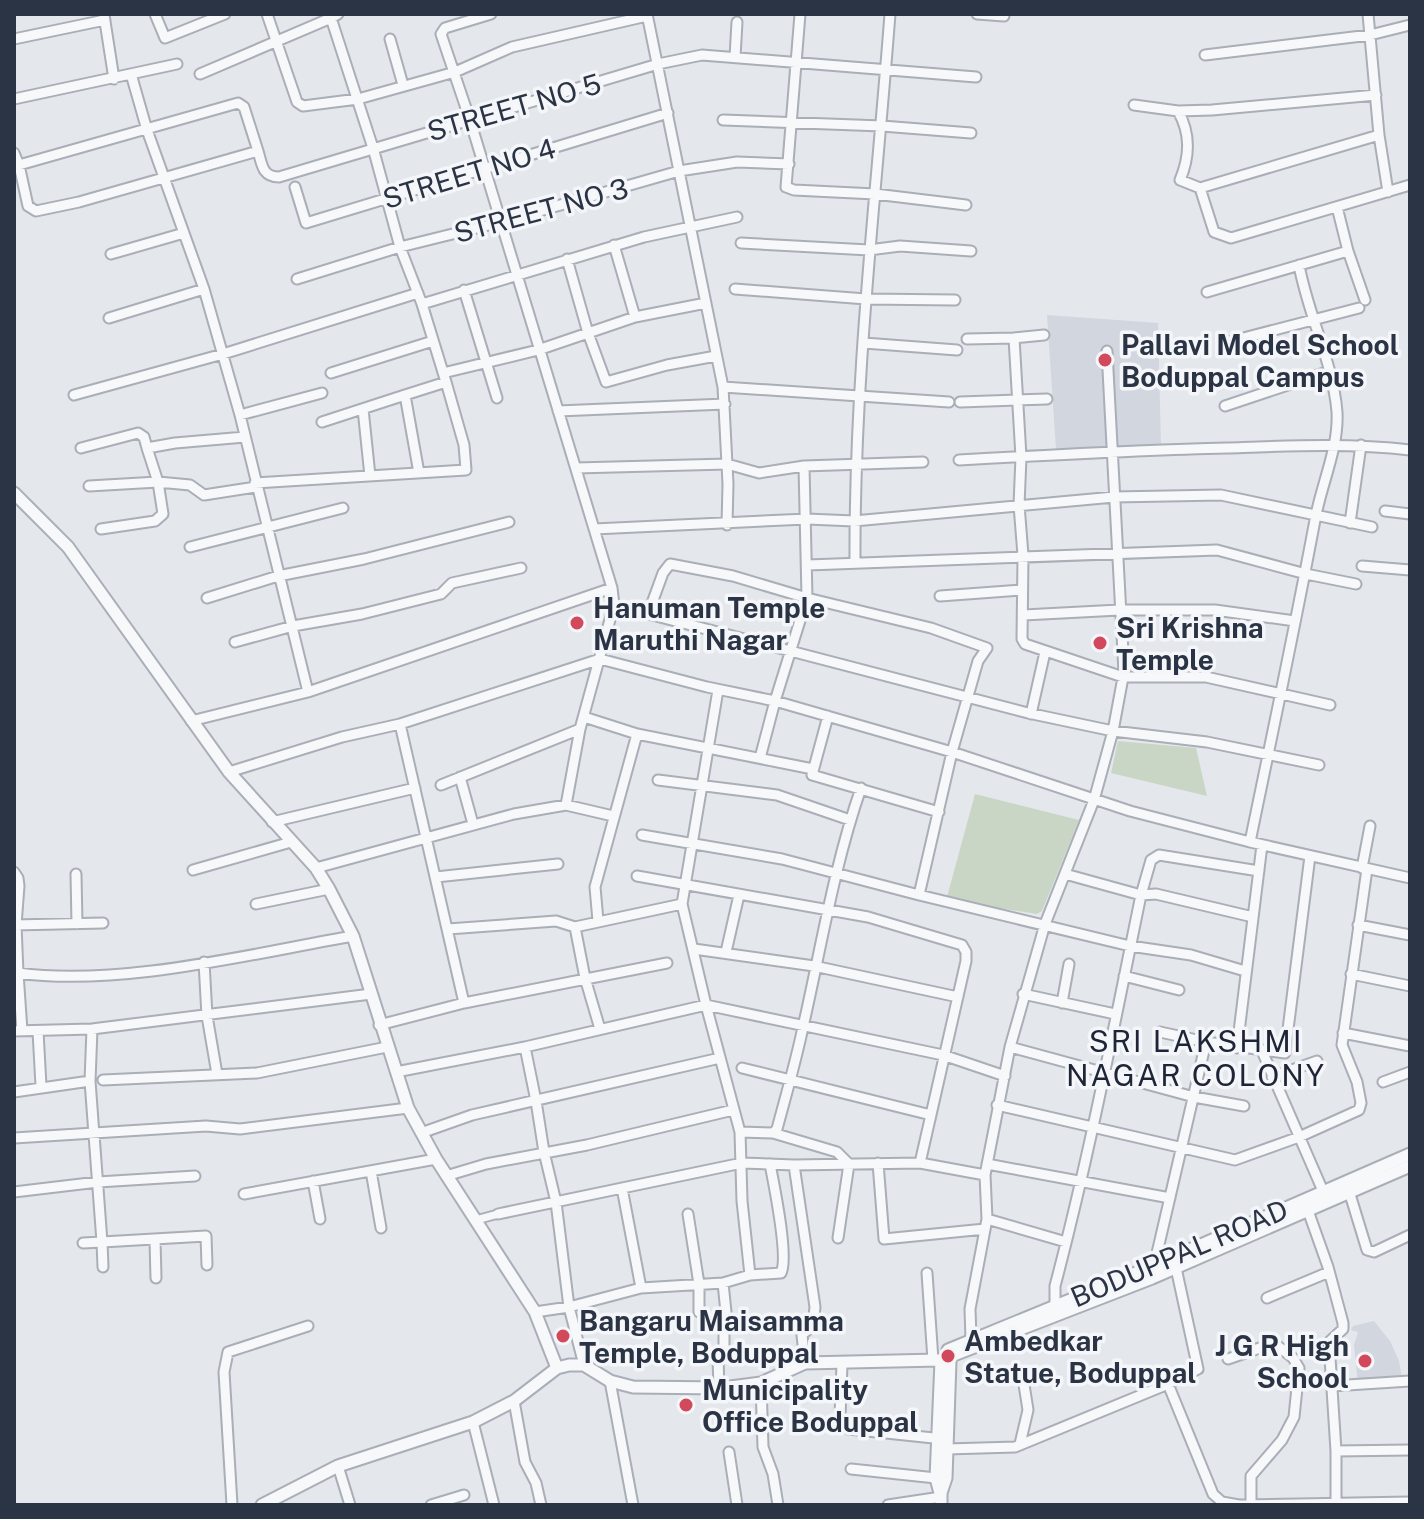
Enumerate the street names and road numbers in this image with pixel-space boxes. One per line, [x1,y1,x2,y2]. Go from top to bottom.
street label: STREET NO 5 [423,66,605,148]
street label: STREET NO 4 [379,131,559,215]
street label: STREET NO 3 [450,171,632,249]
street label: BODUPPAL ROAD [1065,1192,1293,1314]

